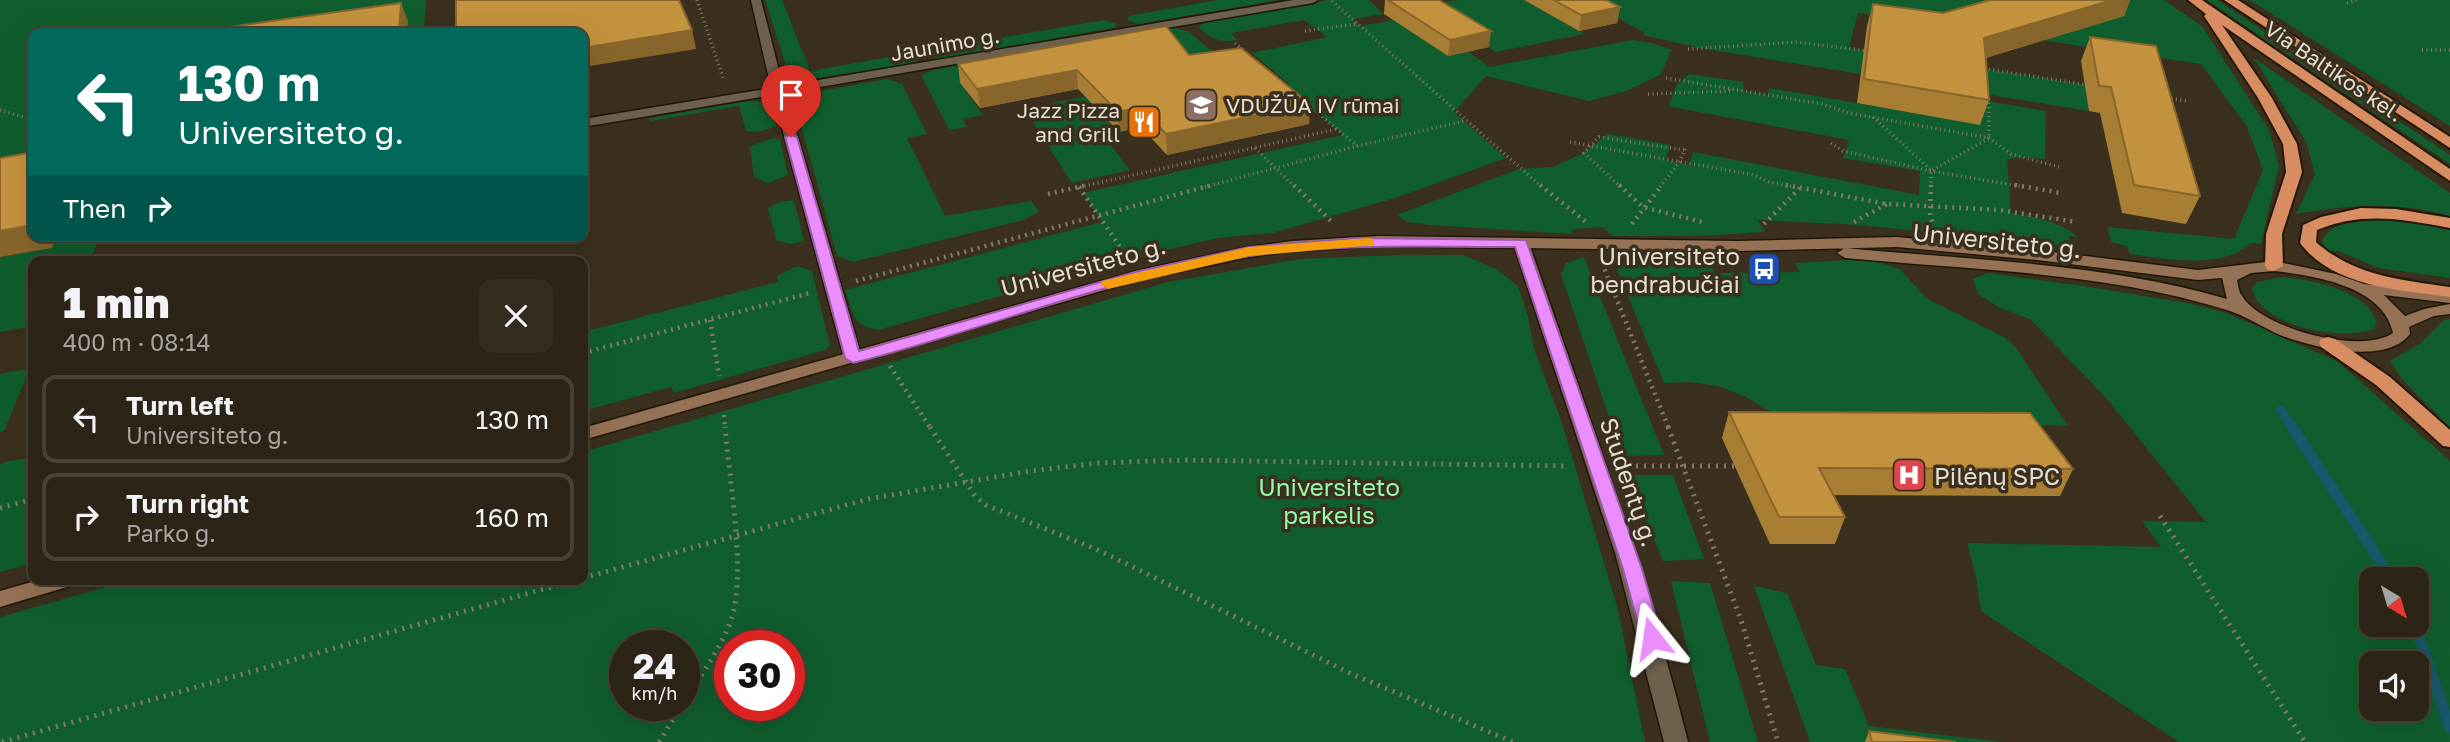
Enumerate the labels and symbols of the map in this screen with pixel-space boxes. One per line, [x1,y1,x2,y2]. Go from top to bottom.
street label: Via Baltikos kel. [2260,15,2408,127]
street label: Jaunimo g. [888,22,1002,66]
pin [761,65,821,137]
school or university icon: VDUŽŪA IV rūmai [1182,86,1220,124]
place label: VDUŽŪA IV rūmai [1226,92,1400,118]
place label: Jazz Pizza and Grill [1017,97,1120,147]
restaurant icon: Jazz Pizza and Grill [1125,103,1163,141]
street label: Universiteto g. [1911,217,2083,263]
street label: Universiteto g. [997,230,1169,302]
place label: Universiteto bendrabučiai [1590,241,1740,298]
bus stop icon: Universiteto bendrabučiai [1745,250,1783,288]
street label: Studentų g. [1594,414,1666,550]
hospital icon: Pilėnų SPC [1890,456,1928,494]
place label: Pilėnų SPC [1934,461,2060,490]
park label: Universiteto parkelis [1258,472,1400,529]
north arrow [2359,567,2429,637]
position arrow [1615,601,1689,675]
speed limit sign: 30 [714,630,805,721]

